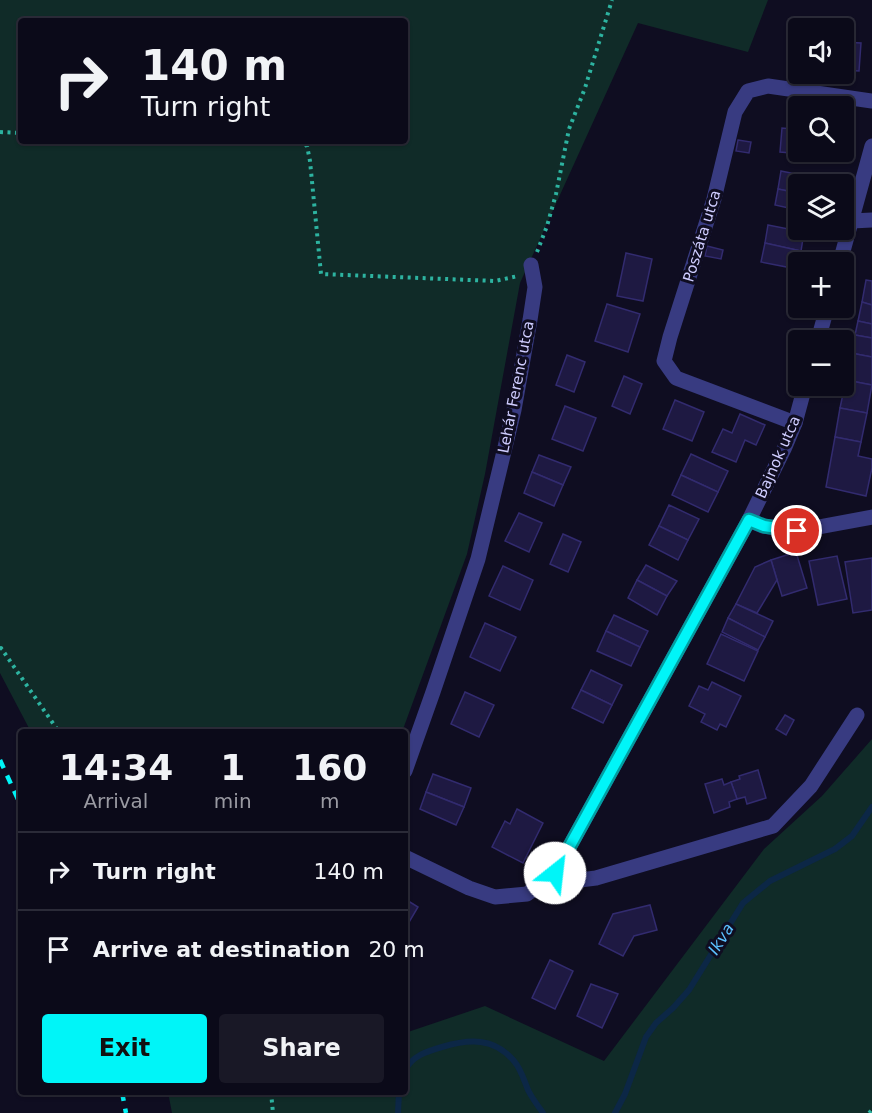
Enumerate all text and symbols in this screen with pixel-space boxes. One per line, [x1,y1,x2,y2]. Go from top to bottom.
map controls [788,18,854,396]
button: sound [788,18,854,84]
text: 140 m [141,41,287,90]
icon: right [42,42,120,120]
text: Turn right [141,91,270,122]
button: search [788,96,854,162]
button: layers [788,174,854,240]
street label: Poszáta utca [679,188,725,284]
button: + [788,252,854,318]
street label: Lehár Ferenc utca [494,319,538,455]
button: − [788,330,854,396]
street label: Bajnok utca [752,413,804,501]
pin [771,505,822,556]
icon: arrive [780,514,813,547]
text: 14:34 [59,747,173,788]
text: 1 [220,747,245,788]
text: 160 [292,747,367,788]
text: Arrival [83,789,148,813]
text: min [214,789,252,813]
text: m [320,789,340,813]
position arrow [523,841,587,905]
icon: right [42,855,75,888]
text: Turn right [93,859,216,884]
text: 140 m [314,859,384,884]
water label: Ikva [704,920,738,958]
icon: arrive [42,933,75,966]
text: Arrive at destination [93,937,350,962]
text: 20 m [368,937,425,962]
button: Exit [42,1014,207,1083]
button: Share [219,1014,384,1083]

